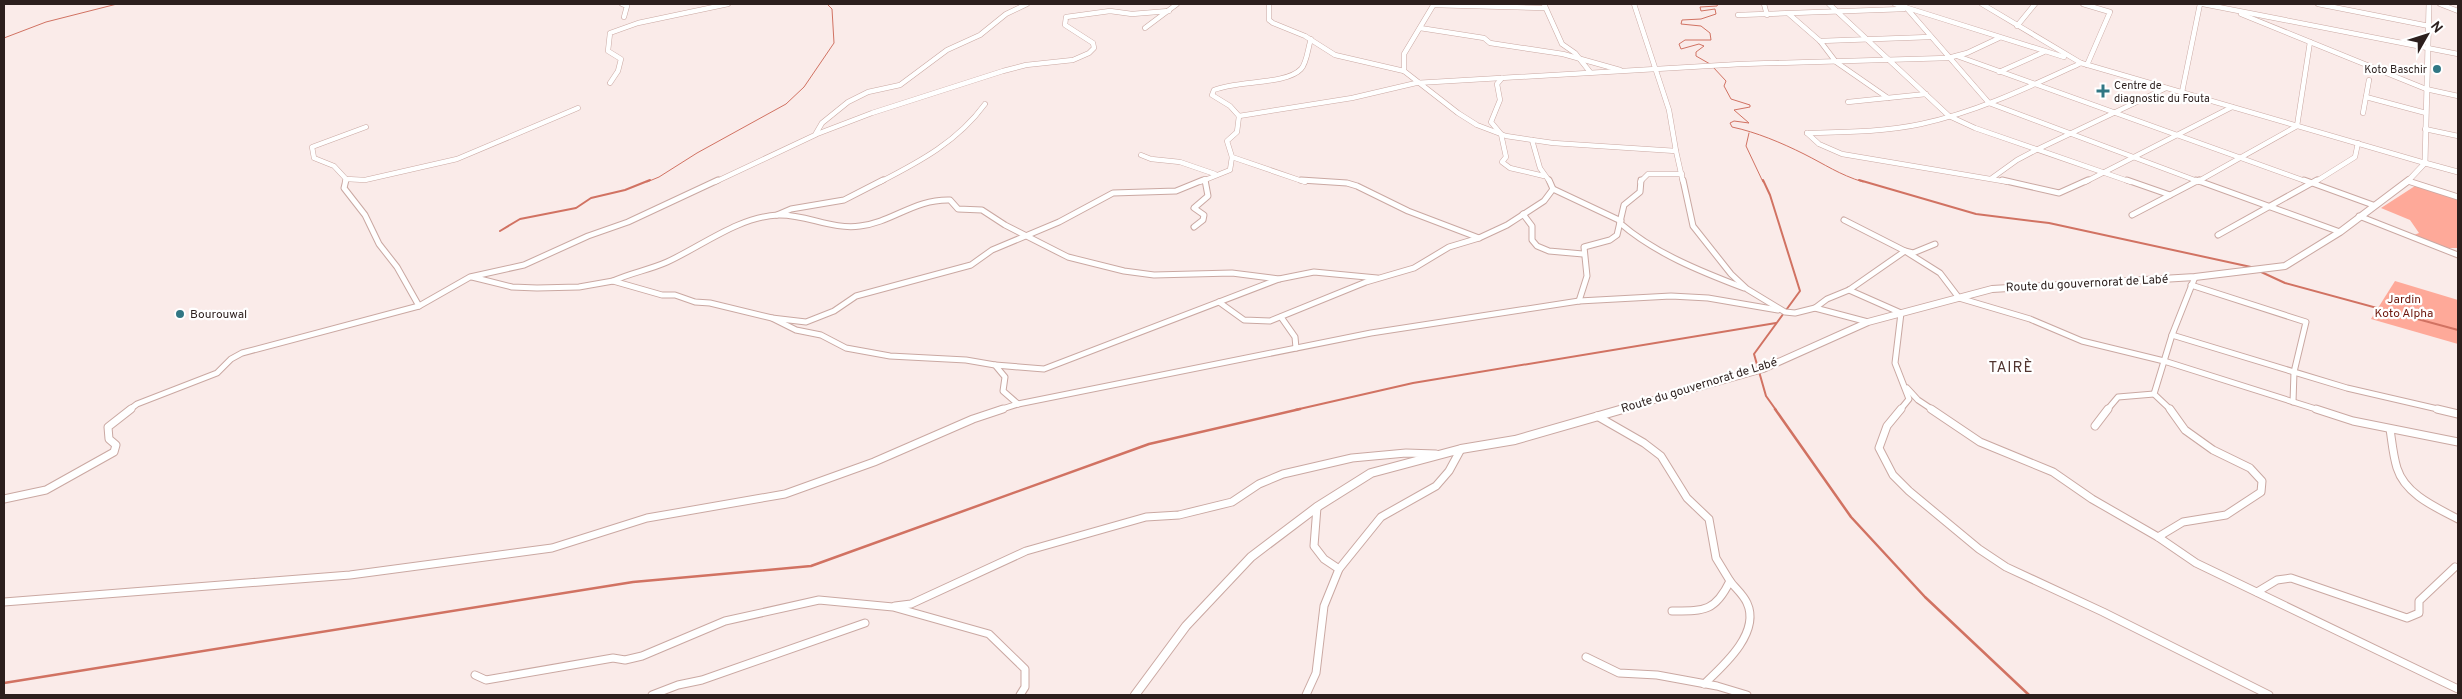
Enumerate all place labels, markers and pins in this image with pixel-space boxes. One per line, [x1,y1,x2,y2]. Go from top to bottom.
place label: Koto Baschir [2364,63,2428,77]
marker: Koto Baschir [2431,63,2443,75]
place label: Centre de diagnostic du Fouta [2114,79,2210,106]
marker: Centre de diagnostic du Fouta [2096,84,2110,98]
place label: Bourouwal [190,307,247,323]
marker: Bourouwal [174,308,186,320]

